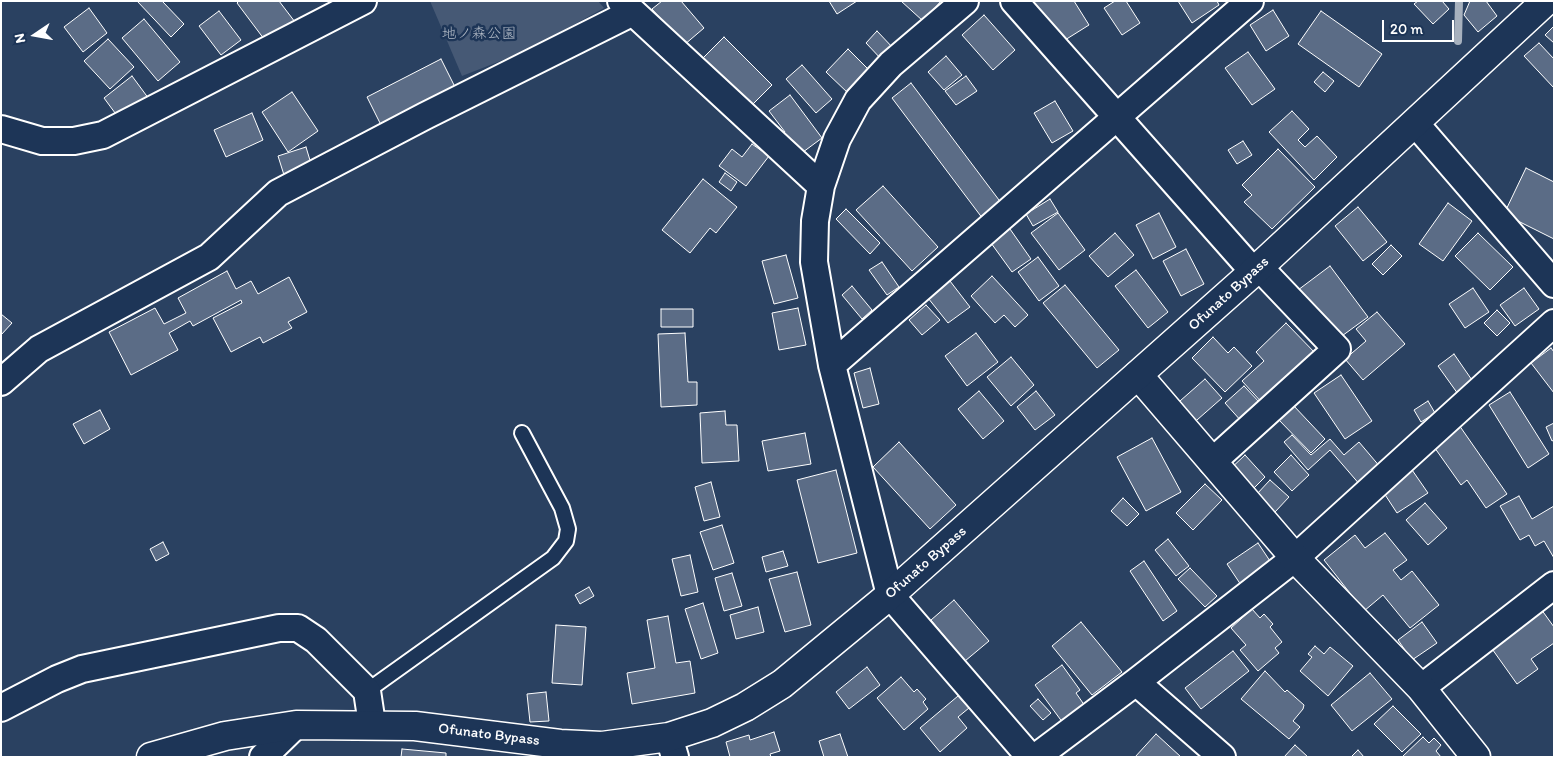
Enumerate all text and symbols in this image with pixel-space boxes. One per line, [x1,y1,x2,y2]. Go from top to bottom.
north arrow [10,10,60,60]
scale bar [1385,10,1458,42]
text: 20 m [1390,20,1423,38]
park label: 地ノ森公園 [442,25,516,43]
text: N [11,32,29,45]
street label: Ofunato Bypass [1185,253,1273,335]
street label: Ofunato Bypass [882,523,970,603]
street label: Ofunato Bypass [437,720,541,750]

